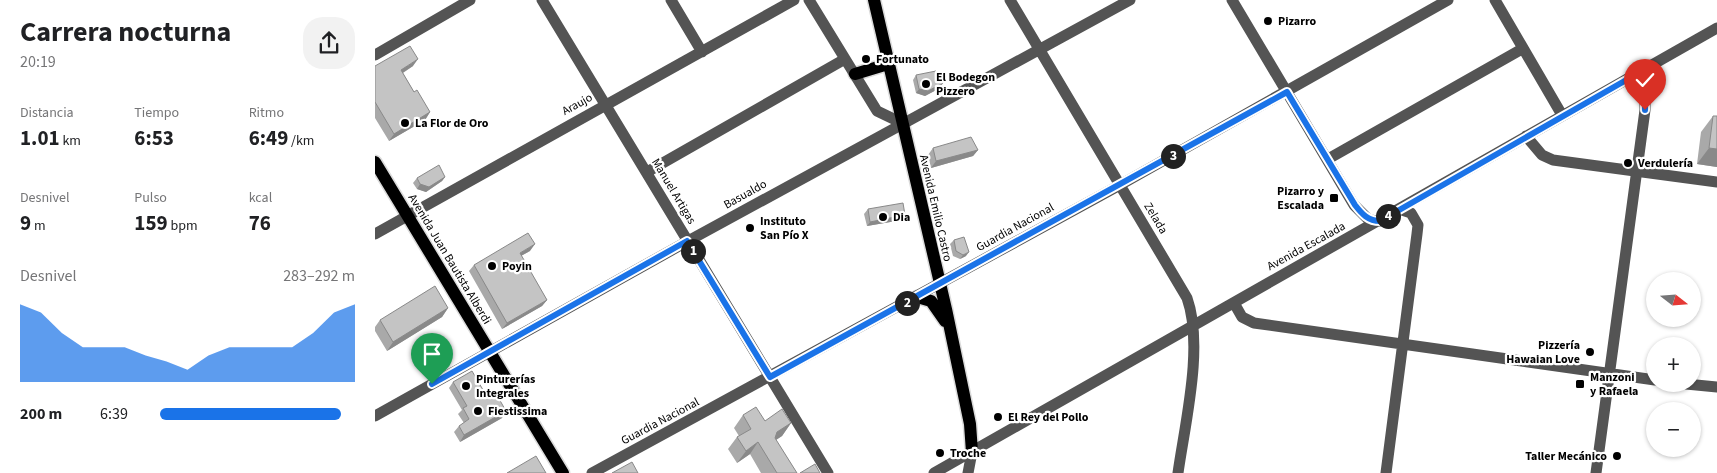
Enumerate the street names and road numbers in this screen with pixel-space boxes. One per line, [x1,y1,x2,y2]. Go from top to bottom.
street label: Araujo [559,89,596,120]
street label: Avenida Emilio Castro [915,153,956,263]
street label: Manuel Artigas [647,155,700,227]
street label: Basualdo [721,176,770,213]
street label: Avenida Juan Bautista Alberdi [404,191,495,328]
street label: Guardia Nacional [973,199,1057,256]
street label: Zelada [1140,199,1172,237]
street label: Avenida Escalada [1264,218,1348,275]
street label: Guardia Nacional [618,394,702,449]

